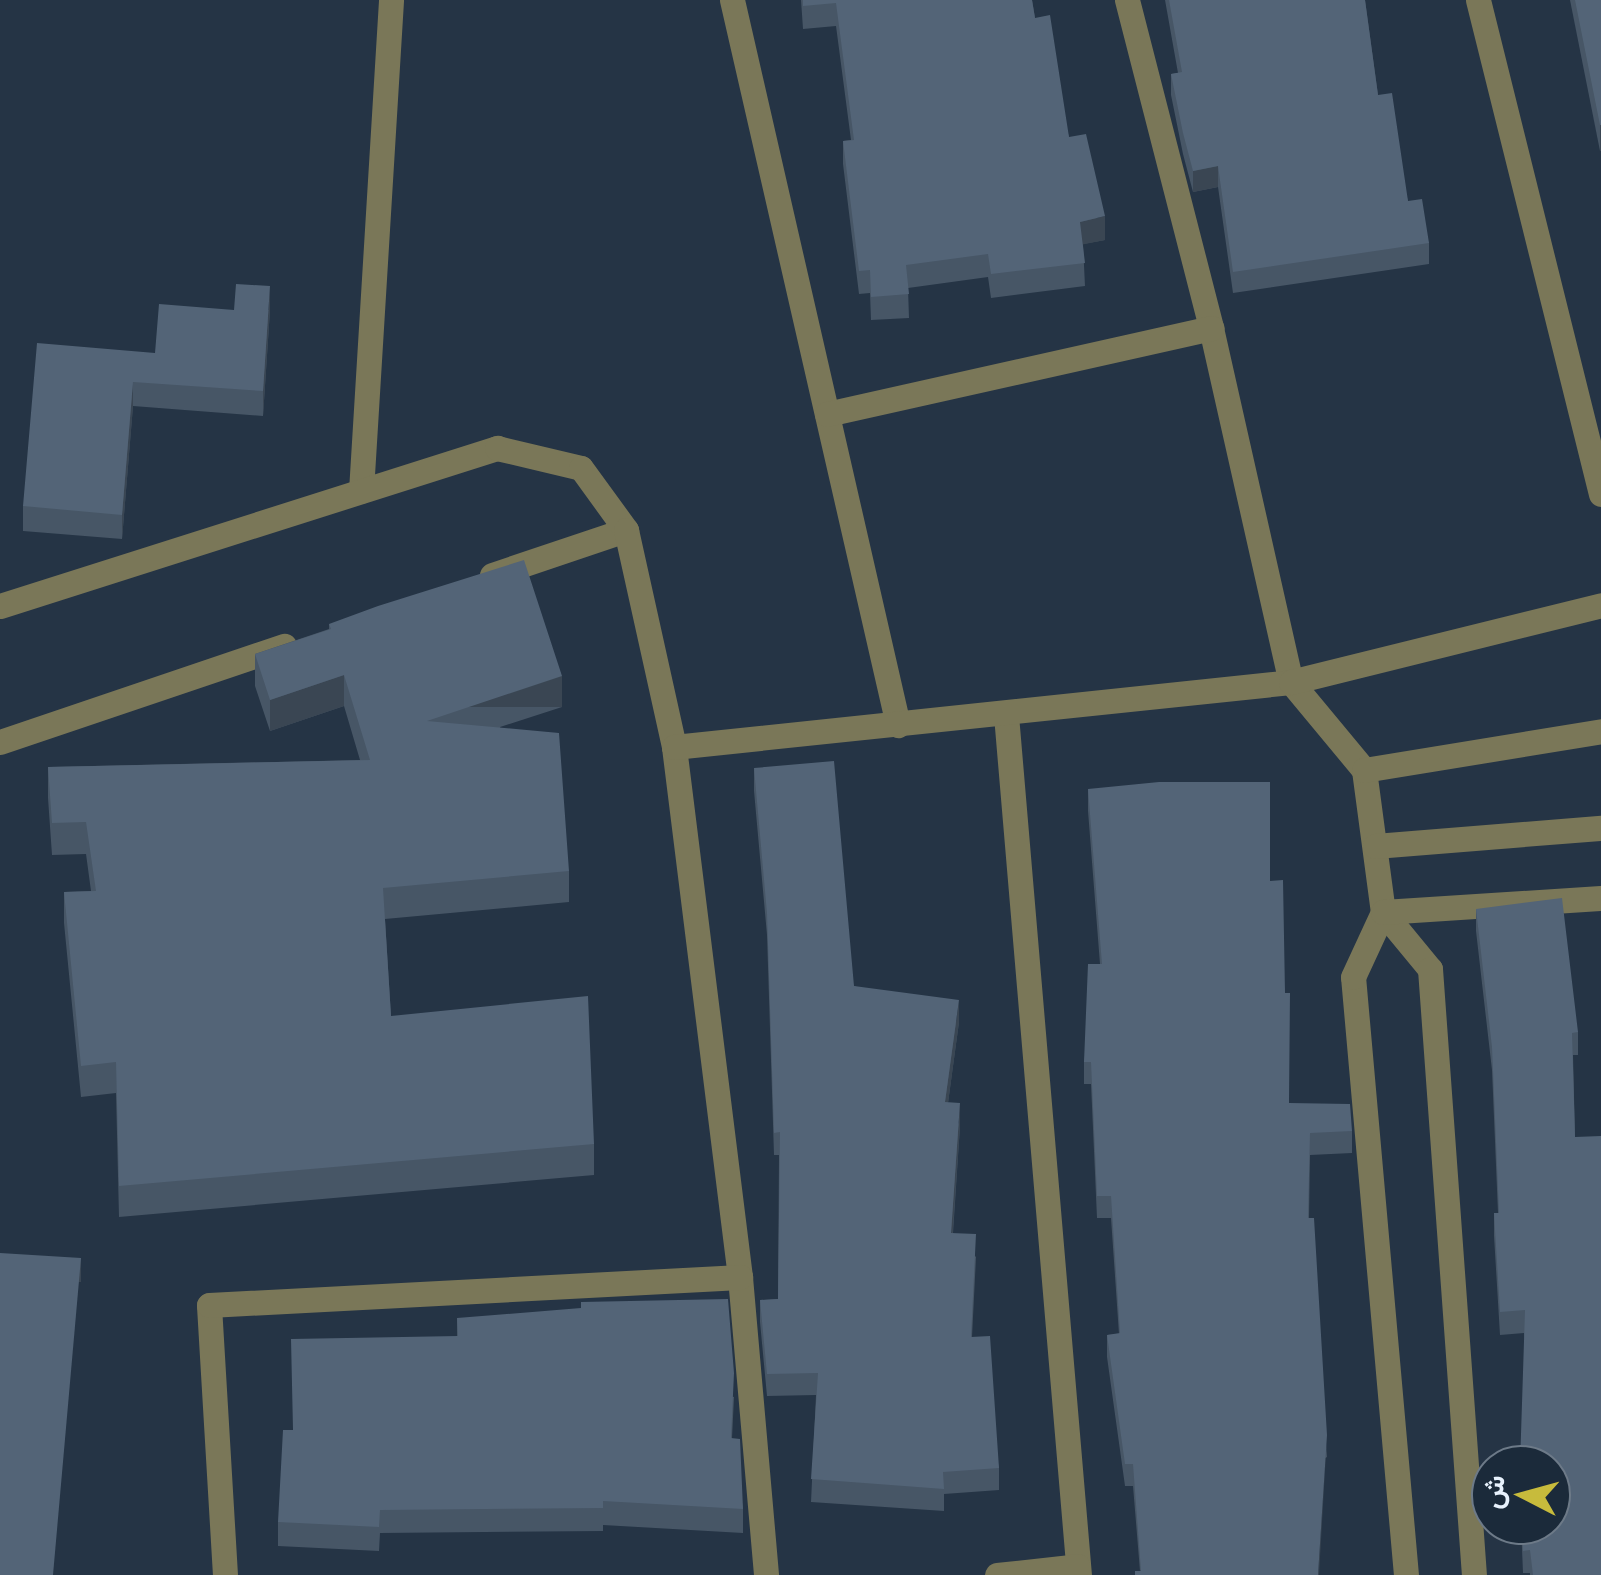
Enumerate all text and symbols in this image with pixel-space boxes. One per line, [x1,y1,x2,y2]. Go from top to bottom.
north arrow [1471,1445,1571,1545]
text: ش [1475,1474,1511,1510]

